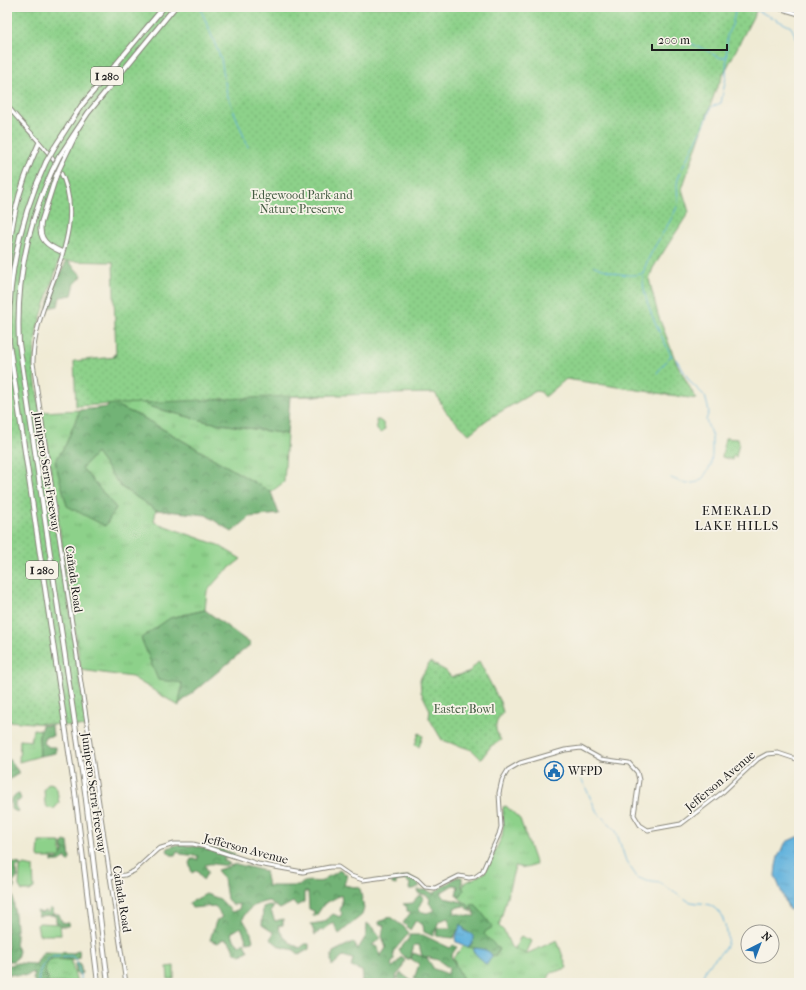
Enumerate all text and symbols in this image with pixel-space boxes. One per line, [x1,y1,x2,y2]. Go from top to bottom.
scale bar [652,26,727,52]
text: 200 m [658,33,690,47]
road number: I 280 [91,67,123,85]
park label: Edgewood Park and Nature Preserve [251,188,353,216]
street label: Junipero Serra Freeway [30,410,64,534]
district label: EMERALD LAKE HILLS [695,503,779,533]
street label: Cañada Road [62,545,86,614]
road number: I 280 [26,561,58,579]
park label: Easter Bowl [433,702,495,716]
street label: Junipero Serra Freeway [78,731,110,855]
street label: Jefferson Avenue [681,748,758,815]
public building icon: WFPD [543,760,565,782]
place label: WFPD [567,764,603,778]
street label: Jefferson Avenue [201,831,290,867]
street label: Cañada Road [110,865,134,934]
north arrow [740,924,780,964]
text: N [759,929,774,945]

